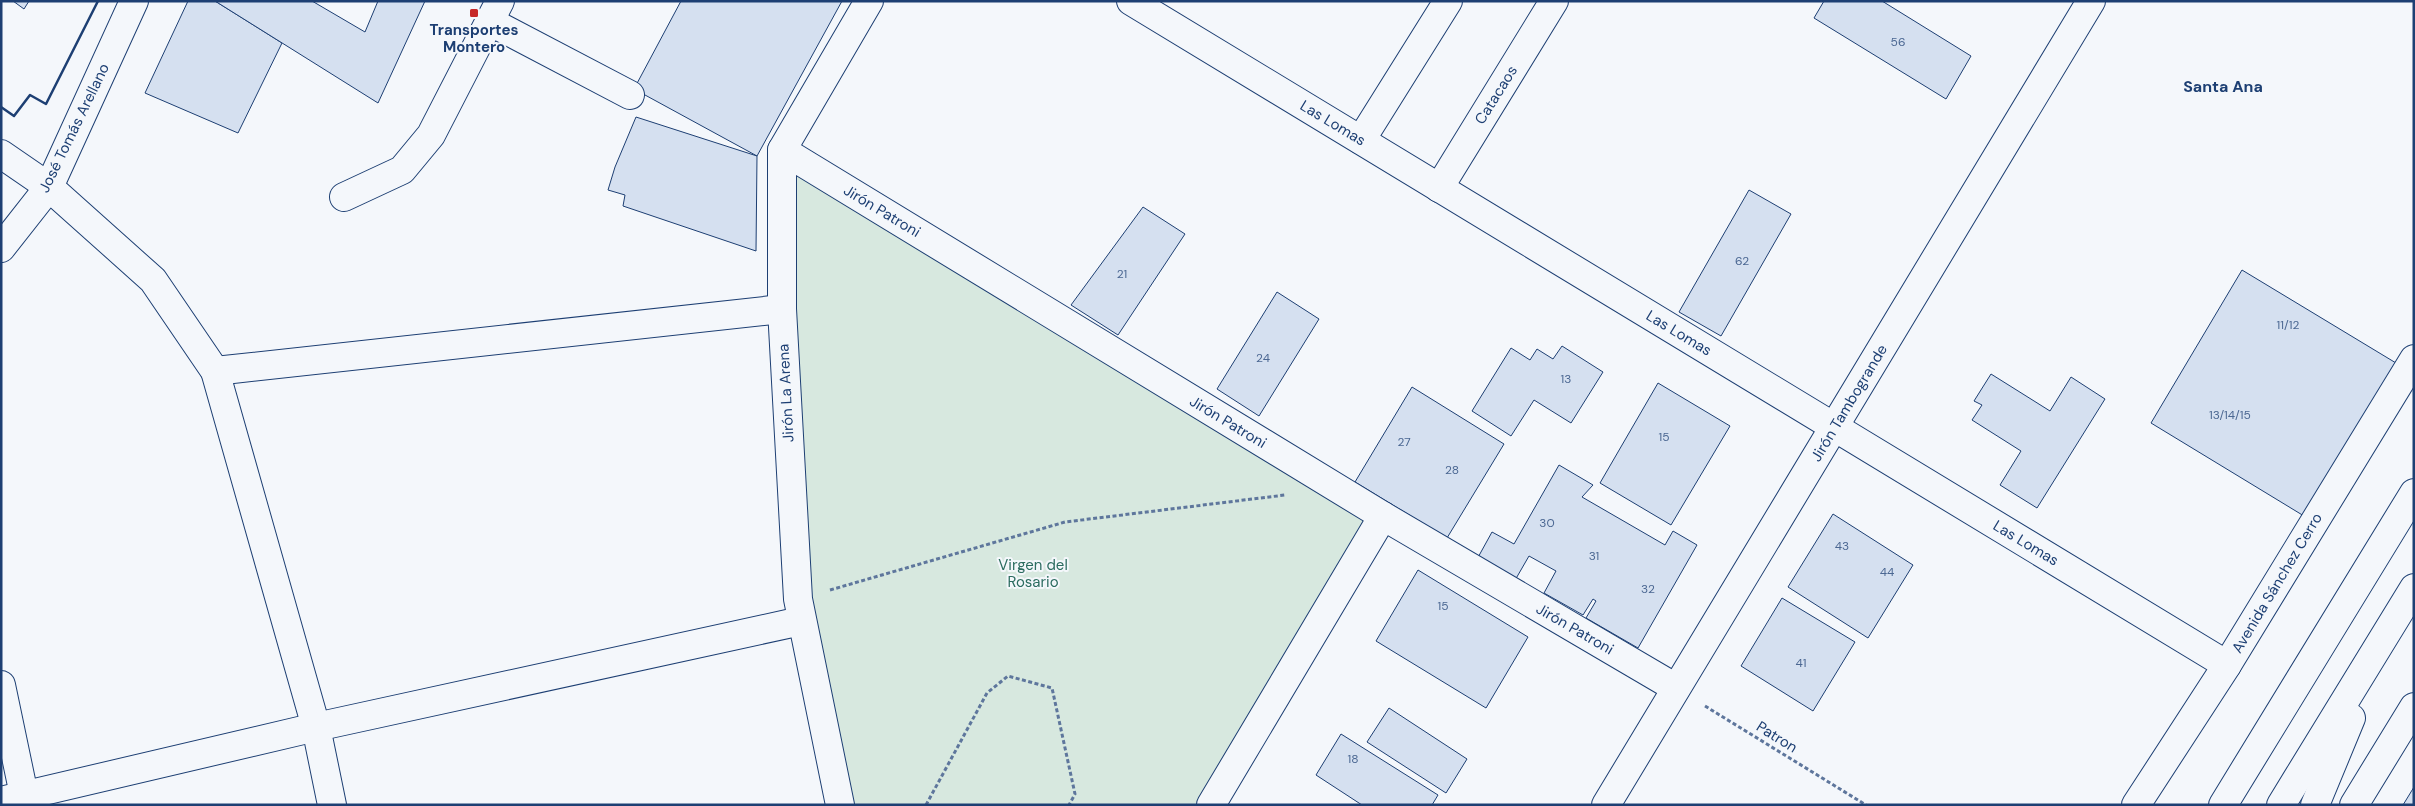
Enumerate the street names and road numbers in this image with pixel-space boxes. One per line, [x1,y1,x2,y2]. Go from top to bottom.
street label: José Tomás Arellano [34,60,114,196]
street label: Catacaos [1470,62,1522,128]
street label: Las Lomas [1297,96,1369,150]
street label: Jirón Patroni [840,180,924,242]
street label: Las Lomas [1643,306,1715,360]
street label: Jirón Tambogrande [1806,341,1892,465]
street label: Jirón La Arena [773,343,799,443]
street label: Jirón Patroni [1186,391,1270,453]
street label: Avenida Sánchez Cerro [2227,509,2327,657]
street label: Las Lomas [1990,516,2062,570]
street label: Jirón Patroni [1533,599,1617,659]
street label: Patron [1753,717,1801,757]

